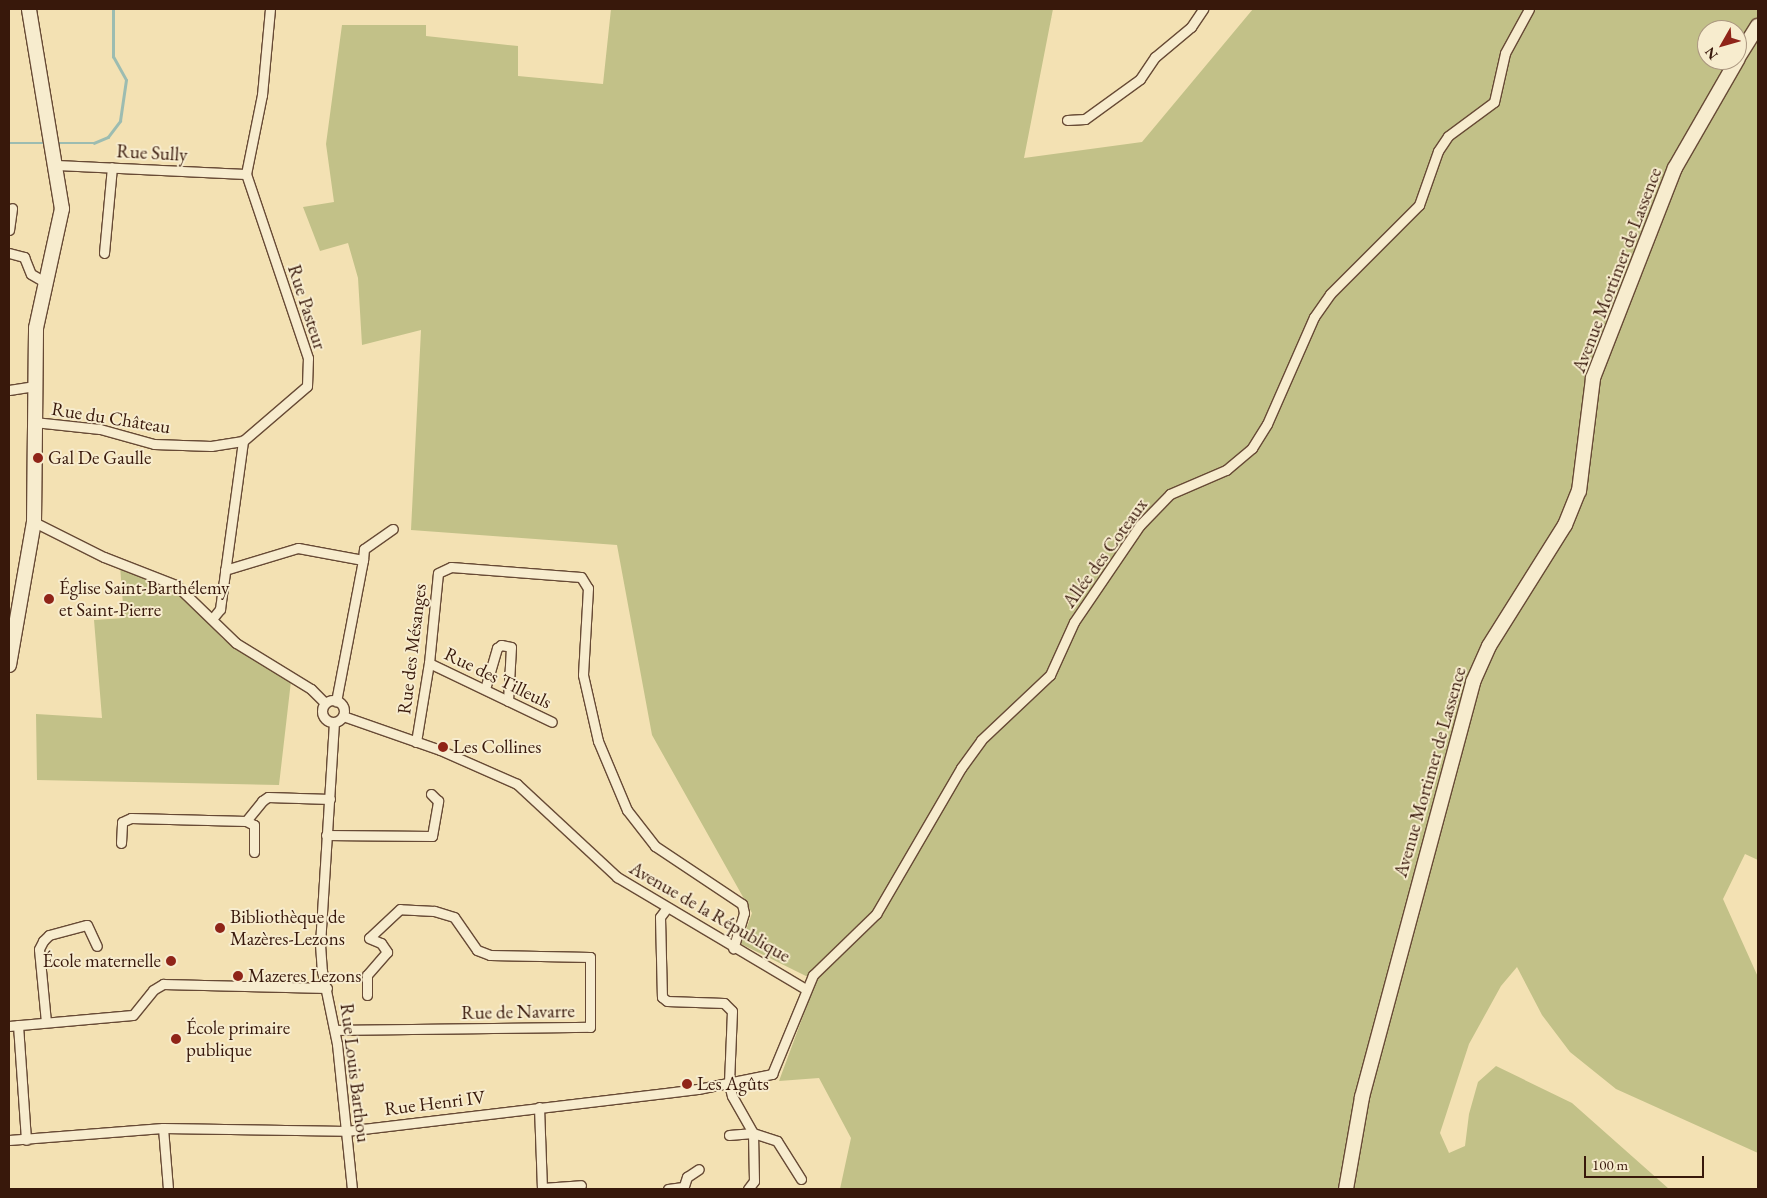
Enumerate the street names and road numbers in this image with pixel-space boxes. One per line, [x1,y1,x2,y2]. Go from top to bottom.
street label: Rue Sully [116,140,188,166]
street label: Avenue Mortimer de Lassence [1567,164,1667,376]
street label: Rue Pasteur [283,262,331,352]
street label: Rue du Château [50,397,172,439]
street label: Allée des Coteaux [1058,494,1152,612]
street label: Rue des Mésanges [393,582,431,716]
street label: Rue des Tilleuls [441,642,555,714]
street label: Avenue Mortimer de Lassence [1389,664,1471,880]
street label: Avenue de la République [625,857,795,967]
street label: Rue de Navarre [461,1000,575,1024]
street label: Rue Louis Barthou [335,1002,375,1144]
street label: Rue Henri IV [383,1085,487,1121]

